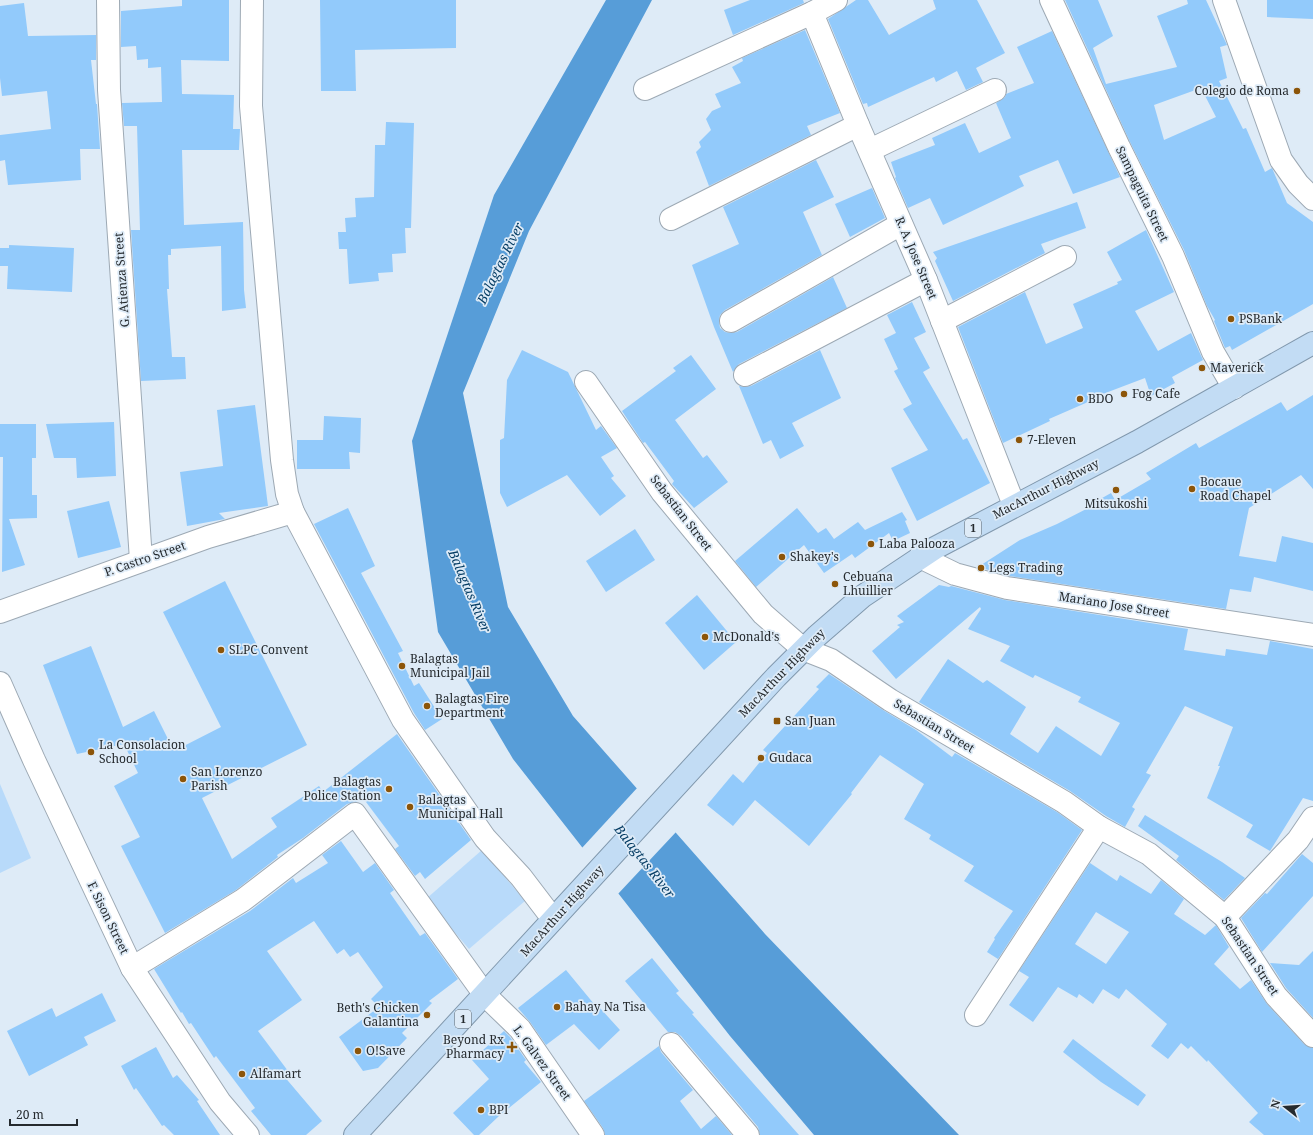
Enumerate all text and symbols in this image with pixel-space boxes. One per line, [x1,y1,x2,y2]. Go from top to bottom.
place label: Colegio de Roma [1194,82,1289,99]
marker: Colegio de Roma [1292,86,1302,96]
street label: Sampaguita Street [1112,143,1173,244]
street label: R. A. Jose Street [891,214,942,302]
water label: Balagtas River [472,218,528,308]
street label: G. Atienza Street [110,232,133,328]
place label: PSBank [1239,310,1283,327]
marker: PSBank [1226,314,1236,324]
place label: Maverick [1210,359,1265,376]
marker: Maverick [1197,363,1207,373]
place label: Fog Cafe [1132,385,1180,402]
marker: Fog Cafe [1119,389,1129,399]
place label: BDO [1088,390,1114,407]
marker: BDO [1075,394,1085,404]
place label: 7-Eleven [1027,431,1076,448]
marker: 7-Eleven [1014,435,1024,445]
street label: MacArthur Highway [990,454,1102,523]
street label: Sebastian Street [646,471,716,554]
place label: Bocaue Road Chapel [1200,473,1272,504]
marker: Bocaue Road Chapel [1187,484,1197,494]
marker: Mitsukoshi [1111,485,1121,495]
place label: Mitsukoshi [1085,495,1148,512]
road number: 1 [965,519,981,537]
place label: Laba Palooza [879,535,955,552]
street label: P. Castro Street [102,537,188,580]
marker: Laba Palooza [866,539,876,549]
water label: Balagtas River [444,546,496,636]
place label: Shakey's [790,548,839,565]
marker: Shakey's [777,552,787,562]
place label: Legs Trading [989,559,1063,576]
marker: Legs Trading [976,563,986,573]
place label: Cebuana Lhuillier [843,568,893,599]
marker: Cebuana Lhuillier [830,579,840,589]
street label: Mariano Jose Street [1058,587,1171,622]
street label: MacArthur Highway [735,624,829,721]
place label: McDonald's [713,628,779,645]
marker: McDonald's [700,632,710,642]
place label: SLPC Convent [229,641,308,658]
marker: SLPC Convent [216,645,226,655]
place label: Balagtas Municipal Jail [410,650,490,681]
marker: Balagtas Municipal Jail [397,661,407,671]
place label: Balagtas Fire Department [435,690,509,721]
street label: Sebastian Street [891,695,978,756]
marker: Balagtas Fire Department [422,701,432,711]
place label: San Juan [785,712,836,729]
marker: San Juan [772,716,782,726]
place label: La Consolacion School [99,736,186,767]
marker: La Consolacion School [86,747,96,757]
place label: Gudaca [769,749,812,766]
marker: Gudaca [756,753,766,763]
place label: San Lorenzo Parish [191,763,262,794]
place label: Balagtas Police Station [304,773,381,804]
marker: San Lorenzo Parish [178,774,188,784]
marker: Balagtas Police Station [384,784,394,794]
place label: Balagtas Municipal Hall [418,791,503,822]
marker: Balagtas Municipal Hall [405,802,415,812]
water label: Balagtas River [610,820,680,902]
street label: MacArthur Highway [516,861,607,960]
street label: F. Sison Street [84,879,133,957]
street label: Sebastian Street [1218,913,1283,998]
place label: Bahay Na Tisa [565,998,646,1015]
place label: Beth's Chicken Galantina [337,999,419,1030]
marker: Bahay Na Tisa [552,1002,562,1012]
marker: Beth's Chicken Galantina [422,1010,432,1020]
road number: 1 [455,1010,471,1028]
street label: L. Galvez Street [509,1022,575,1104]
place label: Beyond Rx Pharmacy [443,1031,504,1062]
place label: O!Save [366,1042,406,1059]
marker: Beyond Rx Pharmacy [507,1042,517,1052]
marker: O!Save [353,1046,363,1056]
place label: Alfamart [250,1065,301,1082]
marker: Alfamart [237,1069,247,1079]
north arrow [1265,1087,1305,1127]
text: N [1267,1097,1283,1110]
scale bar [10,1101,77,1127]
place label: BPI [489,1101,509,1118]
marker: BPI [476,1105,486,1115]
text: 20 m [16,1106,44,1123]

